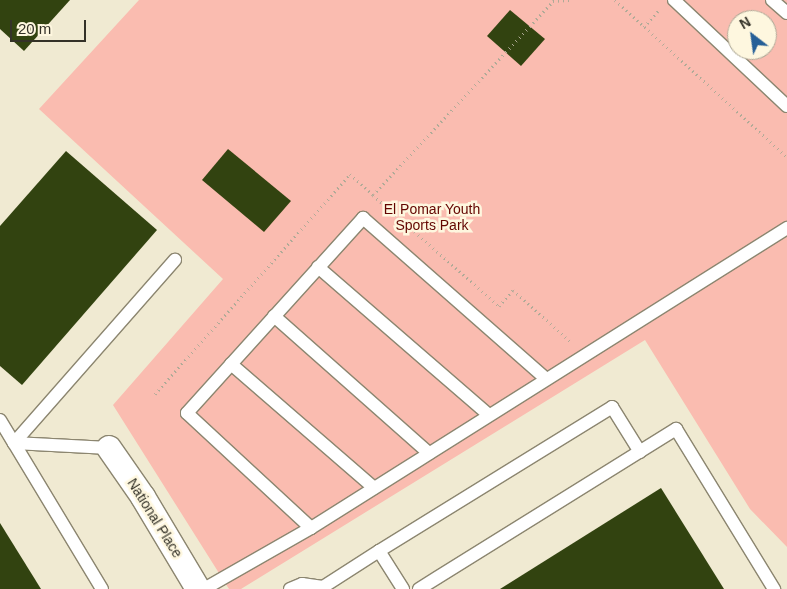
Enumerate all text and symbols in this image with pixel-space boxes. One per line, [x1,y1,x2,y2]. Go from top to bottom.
scale bar [12,10,89,42]
north arrow [727,10,777,60]
text: N [737,13,753,32]
text: 20 m [18,20,51,37]
park label: El Pomar Youth Sports Park [384,201,480,233]
street label: National Place [124,475,186,561]

